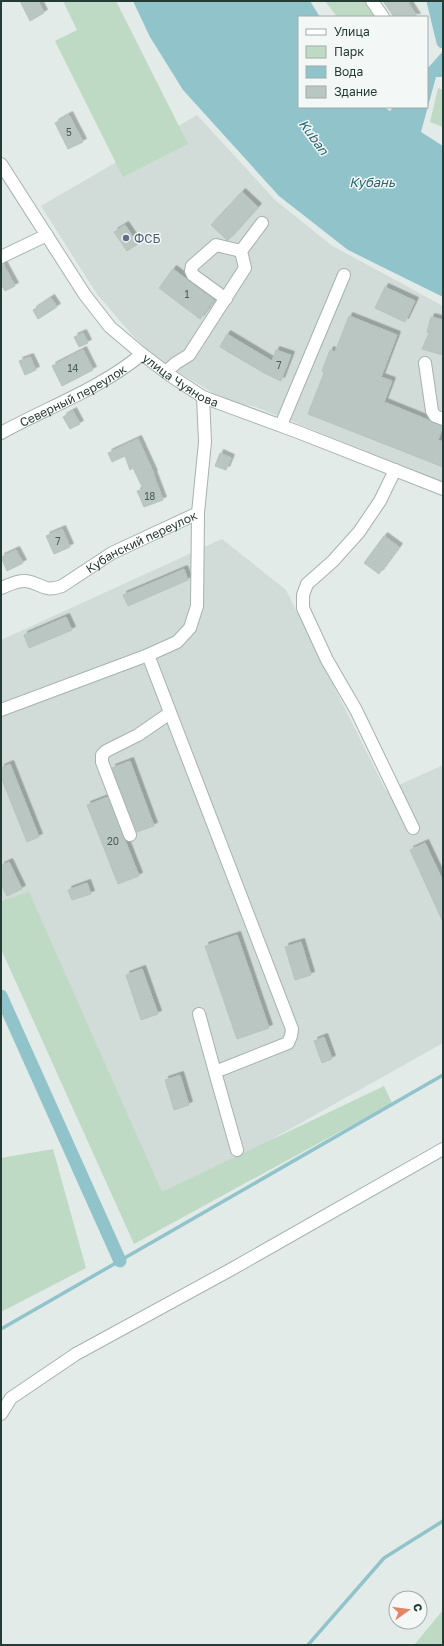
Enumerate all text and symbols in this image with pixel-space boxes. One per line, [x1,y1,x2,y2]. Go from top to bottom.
legend [298,16,428,108]
text: Улица [334,24,370,39]
text: Парк [334,44,364,59]
text: Вода [334,64,363,79]
text: Здание [334,84,377,99]
water label: Kuban [296,116,333,159]
house number: 5 [66,126,72,138]
water label: Кубань [349,174,396,190]
place label: ФСБ [134,231,160,246]
marker: ФСБ [121,233,131,243]
house number: 1 [185,288,190,300]
street label: улица Чуянова [140,350,221,410]
house number: 7 [276,359,282,371]
street label: Северный переулок [17,361,129,430]
house number: 14 [68,362,78,374]
house number: 18 [145,490,155,502]
street label: Кубанский переулок [83,507,199,576]
house number: 7 [55,535,61,547]
house number: 20 [107,835,119,847]
north arrow [388,1590,428,1630]
text: С [411,1602,425,1613]

